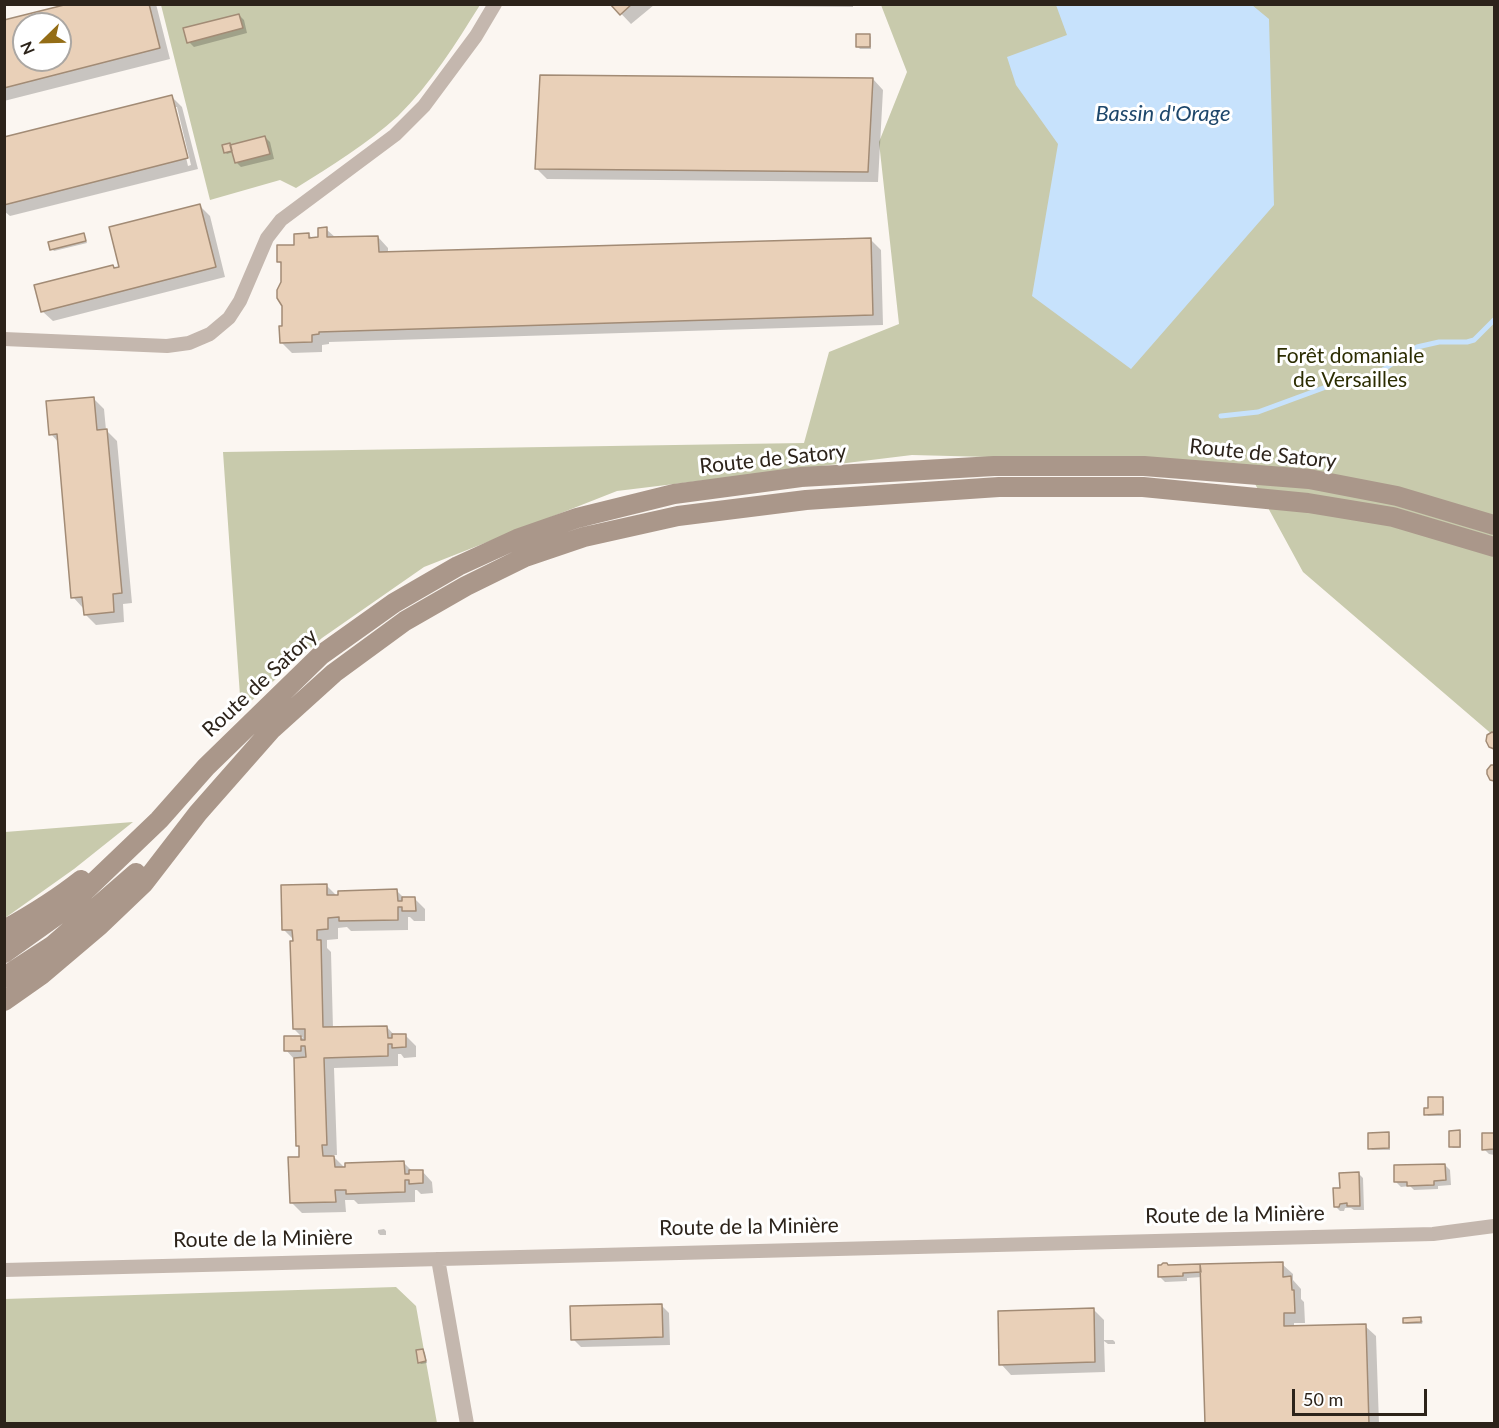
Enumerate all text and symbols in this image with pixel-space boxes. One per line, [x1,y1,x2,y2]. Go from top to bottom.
north arrow [12,12,72,72]
text: N [16,39,38,58]
water label: Bassin d'Orage [1095,101,1231,127]
park label: Forêt domaniale de Versailles [1276,343,1424,393]
street label: Route de Satory [1188,434,1338,474]
street label: Route de Satory [698,439,848,479]
street label: Route de Satory [197,623,323,743]
street label: Route de la Minière [1145,1201,1325,1229]
street label: Route de la Minière [659,1213,839,1241]
street label: Route de la Minière [173,1225,353,1253]
scale bar [1295,1377,1430,1415]
text: 50 m [1303,1388,1343,1410]

